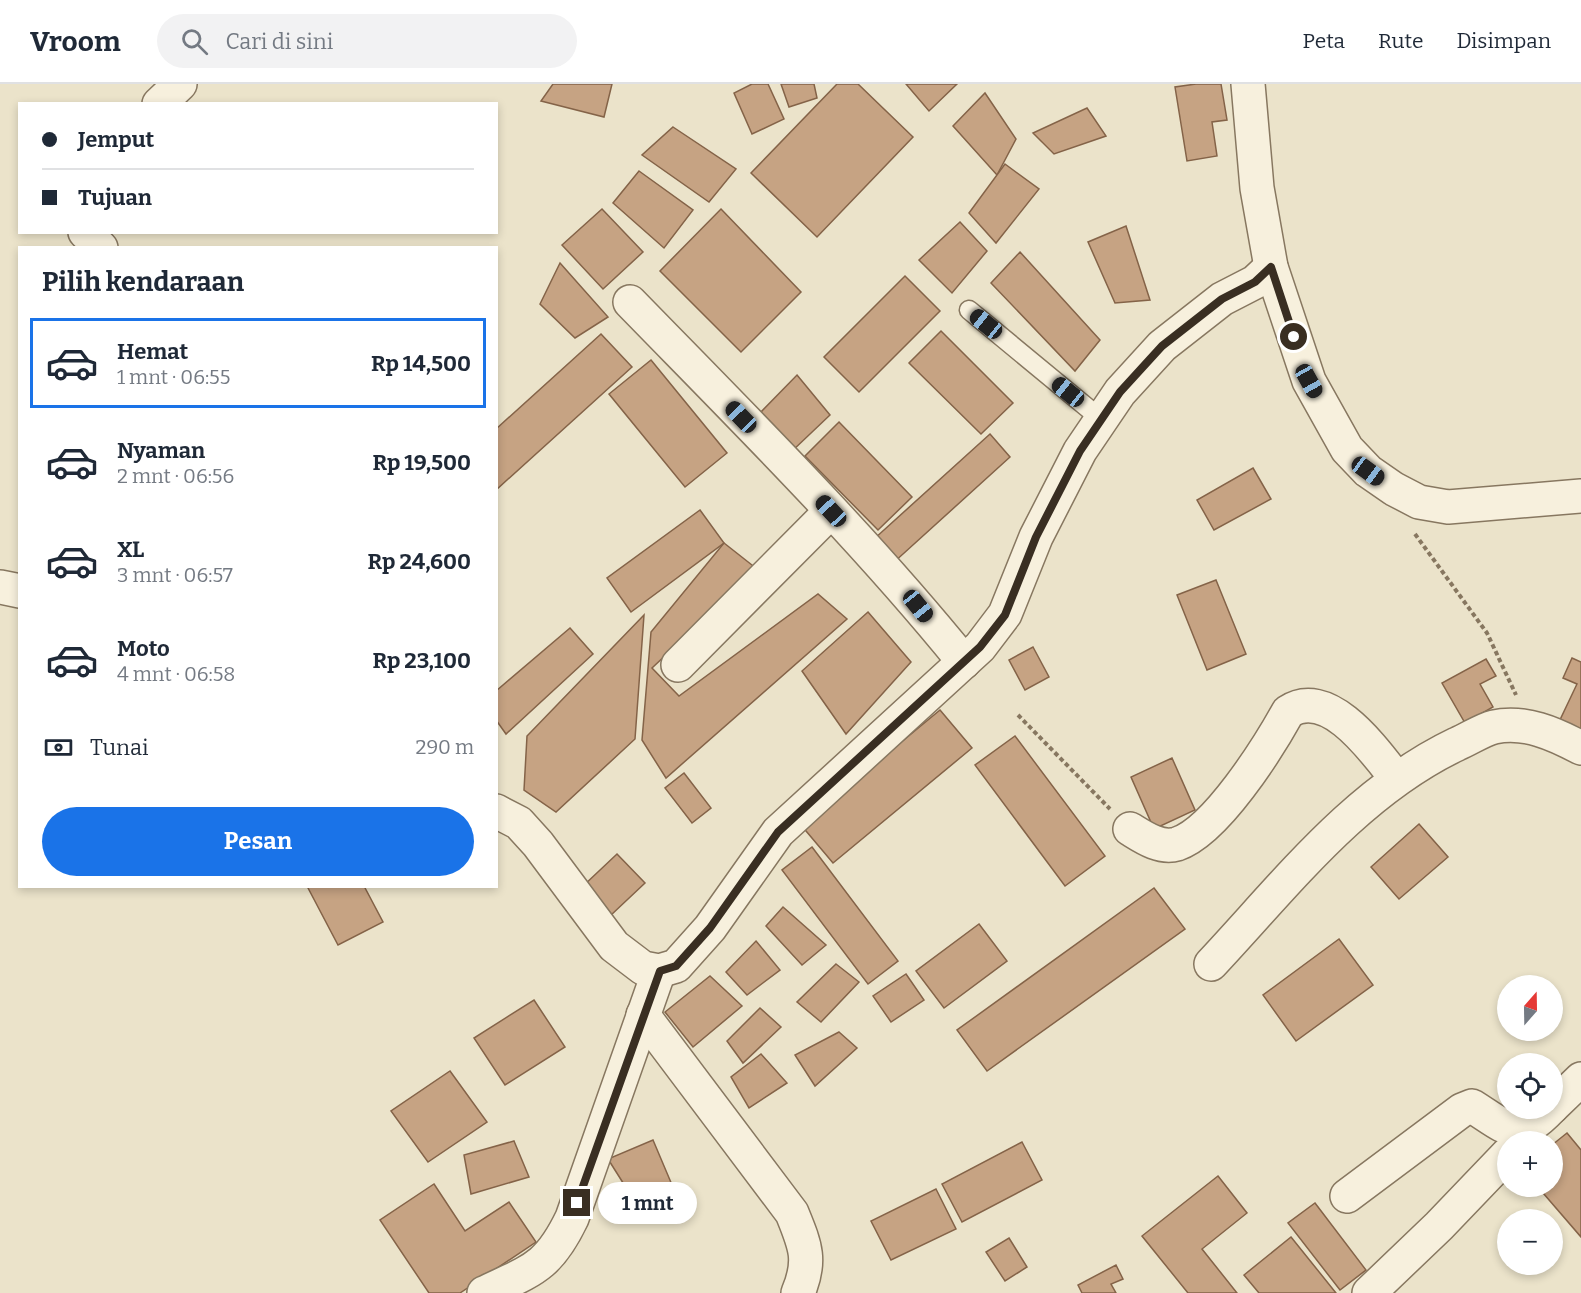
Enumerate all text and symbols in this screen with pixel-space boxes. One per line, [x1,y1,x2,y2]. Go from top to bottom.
search box [157,14,577,68]
text: Vroom [30,25,121,58]
icon: search [178,25,211,58]
text: Cari di sini [226,28,333,55]
text: Peta [1303,28,1345,54]
text: Rute [1378,28,1423,54]
text: Disimpan [1456,28,1551,54]
text: Jemput [78,126,154,153]
text: Tujuan [78,184,152,211]
text: Pilih kendaraan [42,266,244,298]
car [966,306,1006,342]
route start [1280,323,1307,350]
icon: car [45,336,99,390]
text: Hemat [117,338,188,365]
text: Rp 14,500 [371,350,471,377]
car [1292,361,1326,401]
text: 1 mnt · 06:55 [117,365,230,389]
car [1048,374,1088,410]
car [722,398,760,436]
icon: car [45,435,99,489]
text: Nyaman [117,437,205,464]
text: Rp 19,500 [372,449,471,476]
car [1348,453,1388,489]
text: 2 mnt · 06:56 [117,464,234,488]
car [812,492,850,530]
icon: car [45,534,99,588]
text: XL [117,536,144,563]
text: Rp 24,600 [368,548,471,575]
text: 3 mnt · 06:57 [117,563,233,587]
car [900,586,936,626]
icon: car [45,633,99,687]
text: Moto [117,635,170,662]
text: Rp 23,100 [373,647,471,674]
text: 4 mnt · 06:58 [117,662,235,686]
icon: cash [42,731,75,764]
text: Tunai [90,734,149,761]
text: 290 m [416,735,474,759]
button: Pesan [42,807,474,876]
north arrow [1497,975,1563,1041]
map controls [1497,975,1563,1275]
button: locate [1497,1053,1563,1119]
button: + [1497,1131,1563,1197]
callout: 1 mnt [598,1182,697,1224]
route end [563,1189,590,1216]
text: 1 mnt [621,1191,674,1215]
button: − [1497,1209,1563,1275]

